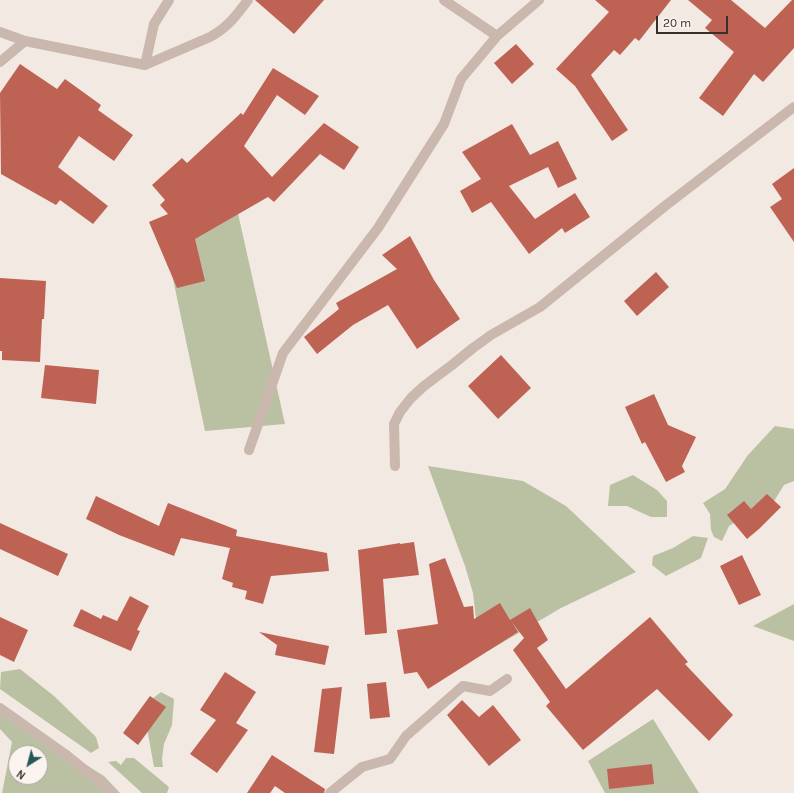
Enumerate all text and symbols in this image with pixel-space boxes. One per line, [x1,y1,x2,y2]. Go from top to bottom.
scale bar [658,8,730,34]
text: 20 m [663,16,691,30]
north arrow [8,745,48,785]
text: N [14,767,28,782]

